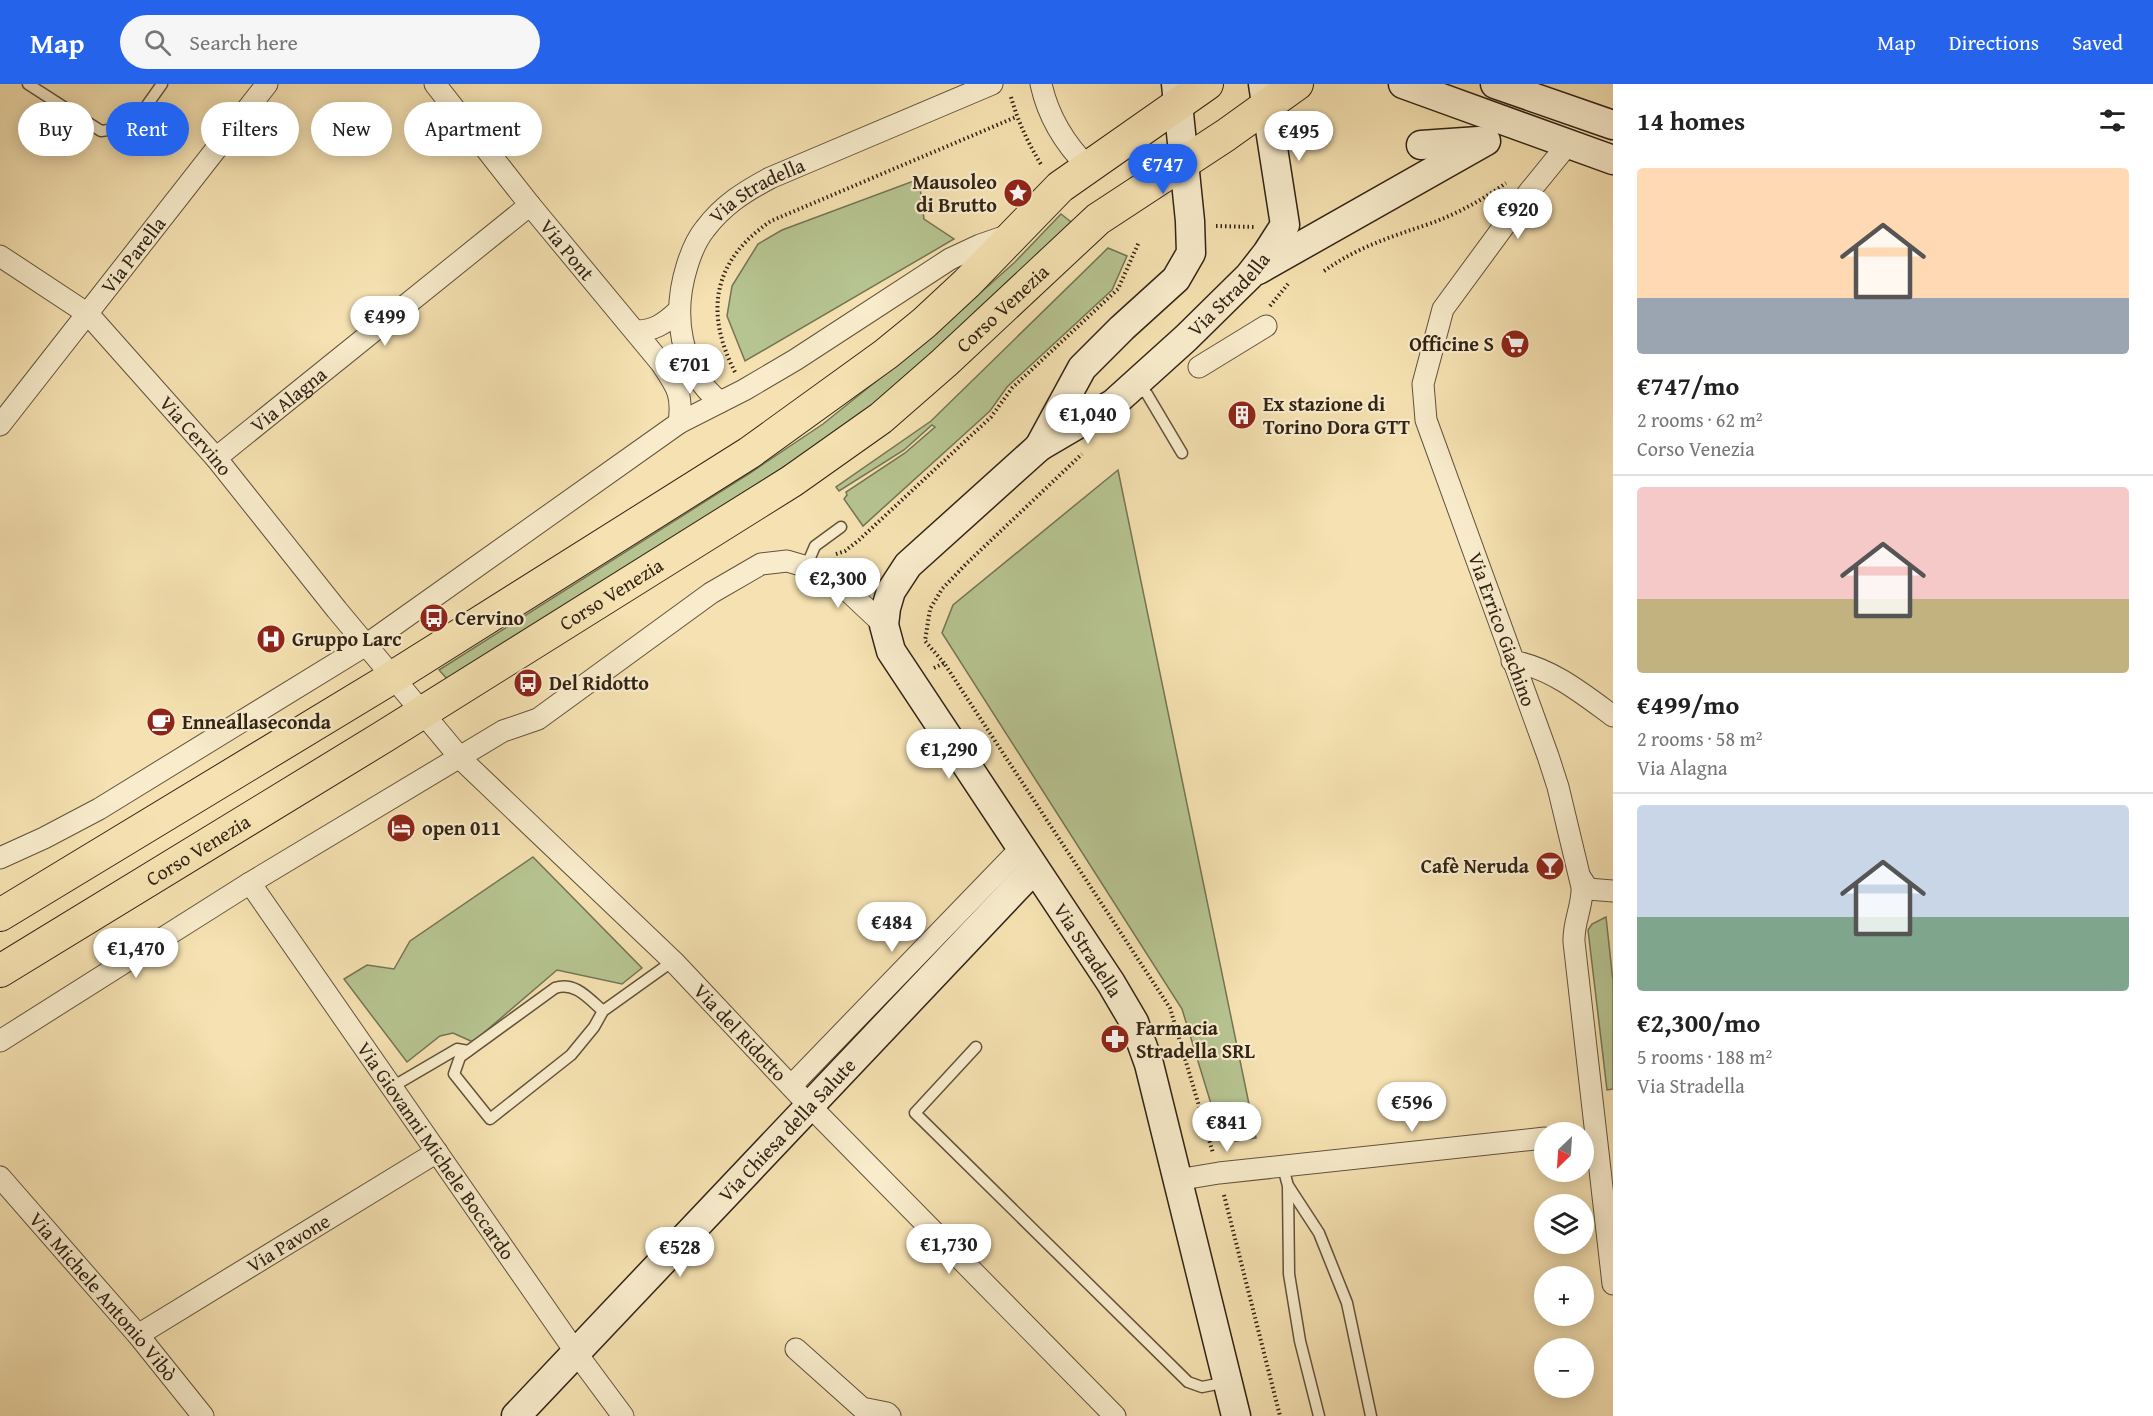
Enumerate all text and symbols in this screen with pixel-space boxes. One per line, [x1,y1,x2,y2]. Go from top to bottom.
search box [120,15,540,69]
text: Map [30,22,84,63]
icon: search [141,26,174,59]
text: Search here [189,26,298,58]
text: Map [1877,27,1916,58]
text: Directions [1949,27,2039,58]
text: Saved [2072,27,2123,58]
text: 14 homes [1637,101,1745,140]
chip: Buy [18,102,94,156]
chip: Rent [106,102,189,156]
chip: Filters [201,102,299,156]
chip: New [311,102,392,156]
chip: Apartment [404,102,542,156]
icon: filters [2096,104,2129,137]
pin: €495 [1263,111,1335,162]
text: €495 [1278,116,1320,145]
pin: €747 [1127,144,1199,195]
text: €747 [1142,149,1184,178]
street label: Via Stradella [702,150,810,229]
place label: Mausoleo di Brutto [912,167,997,219]
place icon: Mausoleo di Brutto [1002,177,1034,209]
pin: €920 [1482,189,1554,240]
text: €920 [1497,194,1539,223]
icon: home [1829,207,1937,315]
street label: Via Parella [93,209,173,299]
street label: Via Pont [533,213,602,286]
street label: Via Stradella [1181,245,1277,343]
street label: Corso Venezia [949,257,1055,359]
pin: €499 [349,296,421,347]
text: €499 [364,301,406,330]
supermarket icon: Officine S [1499,328,1531,360]
place label: Officine S [1409,329,1494,358]
pin: €701 [654,344,726,395]
text: €701 [669,349,711,378]
street label: Via Alagna [244,359,333,439]
text: €747/mo [1637,366,1739,405]
street label: Via Cervino [153,389,240,482]
place label: Ex stazione di Torino Dora GTT [1263,389,1410,441]
pin: €1,040 [1039,394,1137,445]
text: €1,040 [1059,399,1117,428]
building icon: Ex stazione di Torino Dora GTT [1226,399,1258,431]
text: 2 rooms · 62 m² [1637,405,1763,434]
text: Corso Venezia [1637,434,1755,463]
icon: home [1829,526,1937,634]
street label: Via Errico Giachino [1461,548,1544,710]
street label: Corso Venezia [553,550,669,637]
pin: €2,300 [789,558,887,609]
text: €2,300 [809,563,867,592]
bus stop icon: Cervino [418,602,450,634]
place label: Cervino [455,603,525,632]
hospital icon: Gruppo Larc [255,623,287,655]
place label: Gruppo Larc [292,624,401,653]
bus stop icon: Del Ridotto [512,667,544,699]
place label: Del Ridotto [549,668,649,697]
text: €499/mo [1637,685,1739,724]
cafe icon: Enneallaseconda [145,706,177,738]
place label: Enneallaseconda [182,707,332,736]
text: 2 rooms · 58 m² [1637,724,1763,753]
pin: €1,290 [900,729,998,780]
text: €1,290 [920,734,978,763]
text: Via Alagna [1637,753,1727,782]
street label: Corso Venezia [140,806,256,893]
hotel icon: open 011 [385,812,417,844]
place label: open 011 [422,813,501,842]
icon: home [1829,844,1937,952]
bar icon: Cafè Neruda [1534,850,1566,882]
place label: Cafè Neruda [1421,851,1530,880]
street label: Via Stradella [1047,897,1130,1003]
pin: €484 [856,902,928,953]
text: €484 [871,907,913,936]
pin: €1,470 [87,928,185,979]
text: €1,470 [107,933,165,962]
street label: Via del Ridotto [687,977,794,1087]
text: €2,300/mo [1637,1003,1760,1042]
place label: Farmacia Stradella SRL [1136,1013,1256,1065]
pharmacy icon: Farmacia Stradella SRL [1099,1023,1131,1055]
street label: Via Giovanni Michele Boccardo [350,1036,522,1265]
text: 5 rooms · 188 m² [1637,1042,1772,1071]
street label: Via Chiesa della Salute [711,1051,862,1208]
text: Via Stradella [1637,1071,1745,1100]
pin: €596 [1376,1082,1448,1133]
text: €596 [1391,1087,1433,1116]
pin: €841 [1191,1102,1263,1153]
text: €841 [1206,1107,1248,1136]
north arrow [1534,1122,1594,1182]
map controls [1534,1122,1594,1398]
button: layers [1534,1194,1594,1254]
street label: Via Michele Antonio Vibò [23,1205,184,1387]
street label: Via Pavone [241,1206,335,1279]
pin: €1,730 [900,1224,998,1275]
pin: €528 [644,1227,716,1278]
text: €1,730 [920,1229,978,1258]
text: €528 [659,1232,701,1261]
button: + [1534,1266,1594,1326]
button: − [1534,1338,1594,1398]

